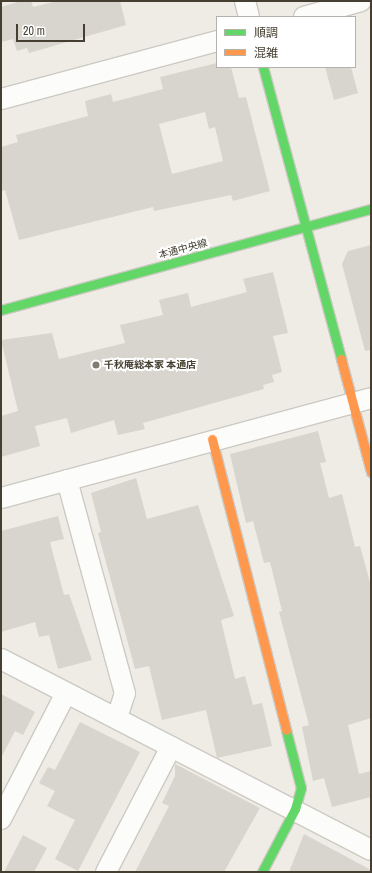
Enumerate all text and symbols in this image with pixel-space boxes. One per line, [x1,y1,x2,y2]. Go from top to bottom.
scale bar [18,16,87,42]
legend [216,16,356,68]
text: 20 m [23,23,45,39]
text: 順調 [254,25,278,41]
text: 混雑 [254,45,278,61]
street label: 本通中央線 [157,237,209,261]
place label: 千秋庵総本家 本通店 [104,359,196,371]
marker: 千秋庵総本家 本通店 [91,360,101,370]

